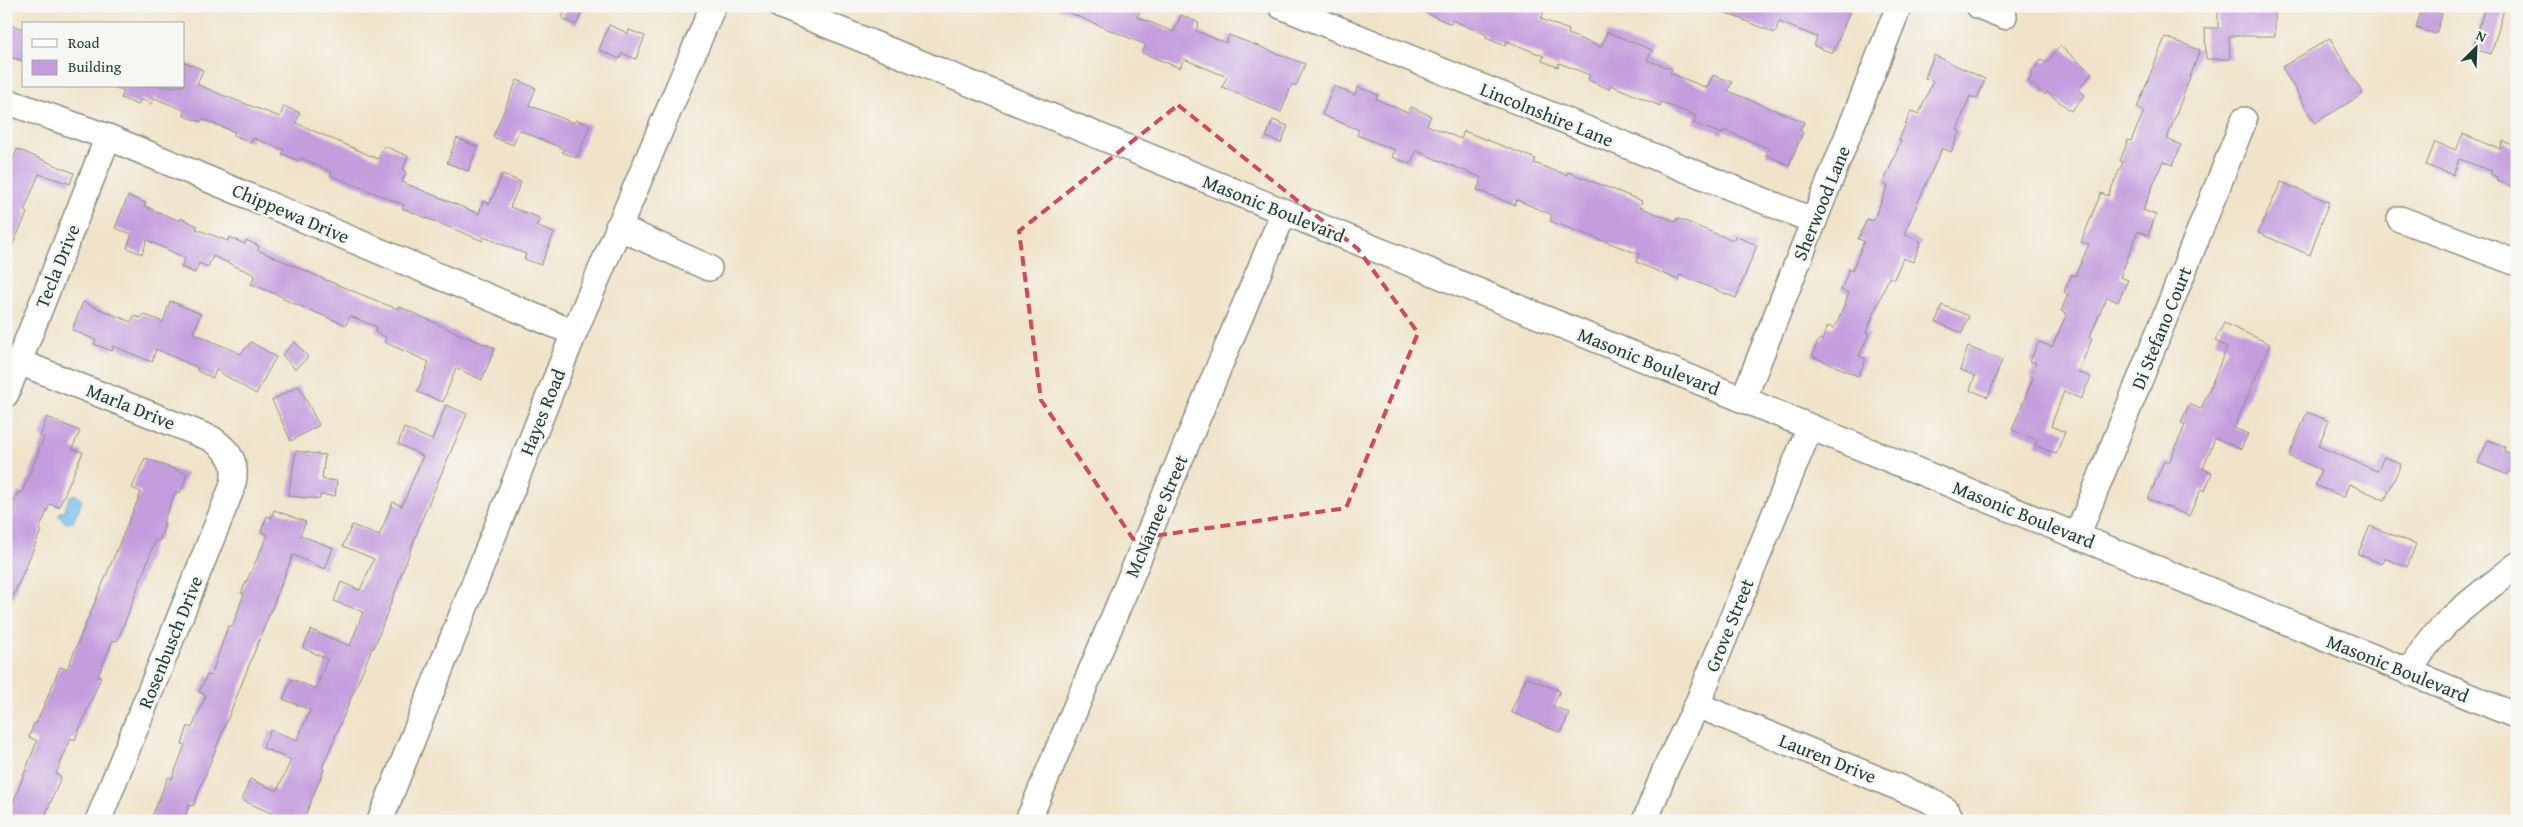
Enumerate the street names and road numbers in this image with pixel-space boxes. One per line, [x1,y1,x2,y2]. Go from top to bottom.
street label: Lincolnshire Lane [1476,75,1618,153]
street label: Sherwood Lane [1785,141,1857,265]
street label: Masonic Boulevard [1199,167,1350,250]
street label: Chippewa Drive [228,176,354,250]
street label: Tecla Drive [28,220,87,312]
street label: Di Stefano Court [2124,262,2199,394]
street label: Masonic Boulevard [1574,320,1725,403]
street label: Hayes Road [512,364,572,459]
street label: Marla Drive [82,376,180,437]
street label: McNamee Street [1118,450,1195,582]
street label: Masonic Boulevard [1949,473,2100,556]
street label: Rosenbusch Drive [131,571,209,713]
street label: Grove Street [1698,574,1760,676]
street label: Masonic Boulevard [2323,627,2474,710]
street label: Lauren Drive [1775,726,1881,790]

